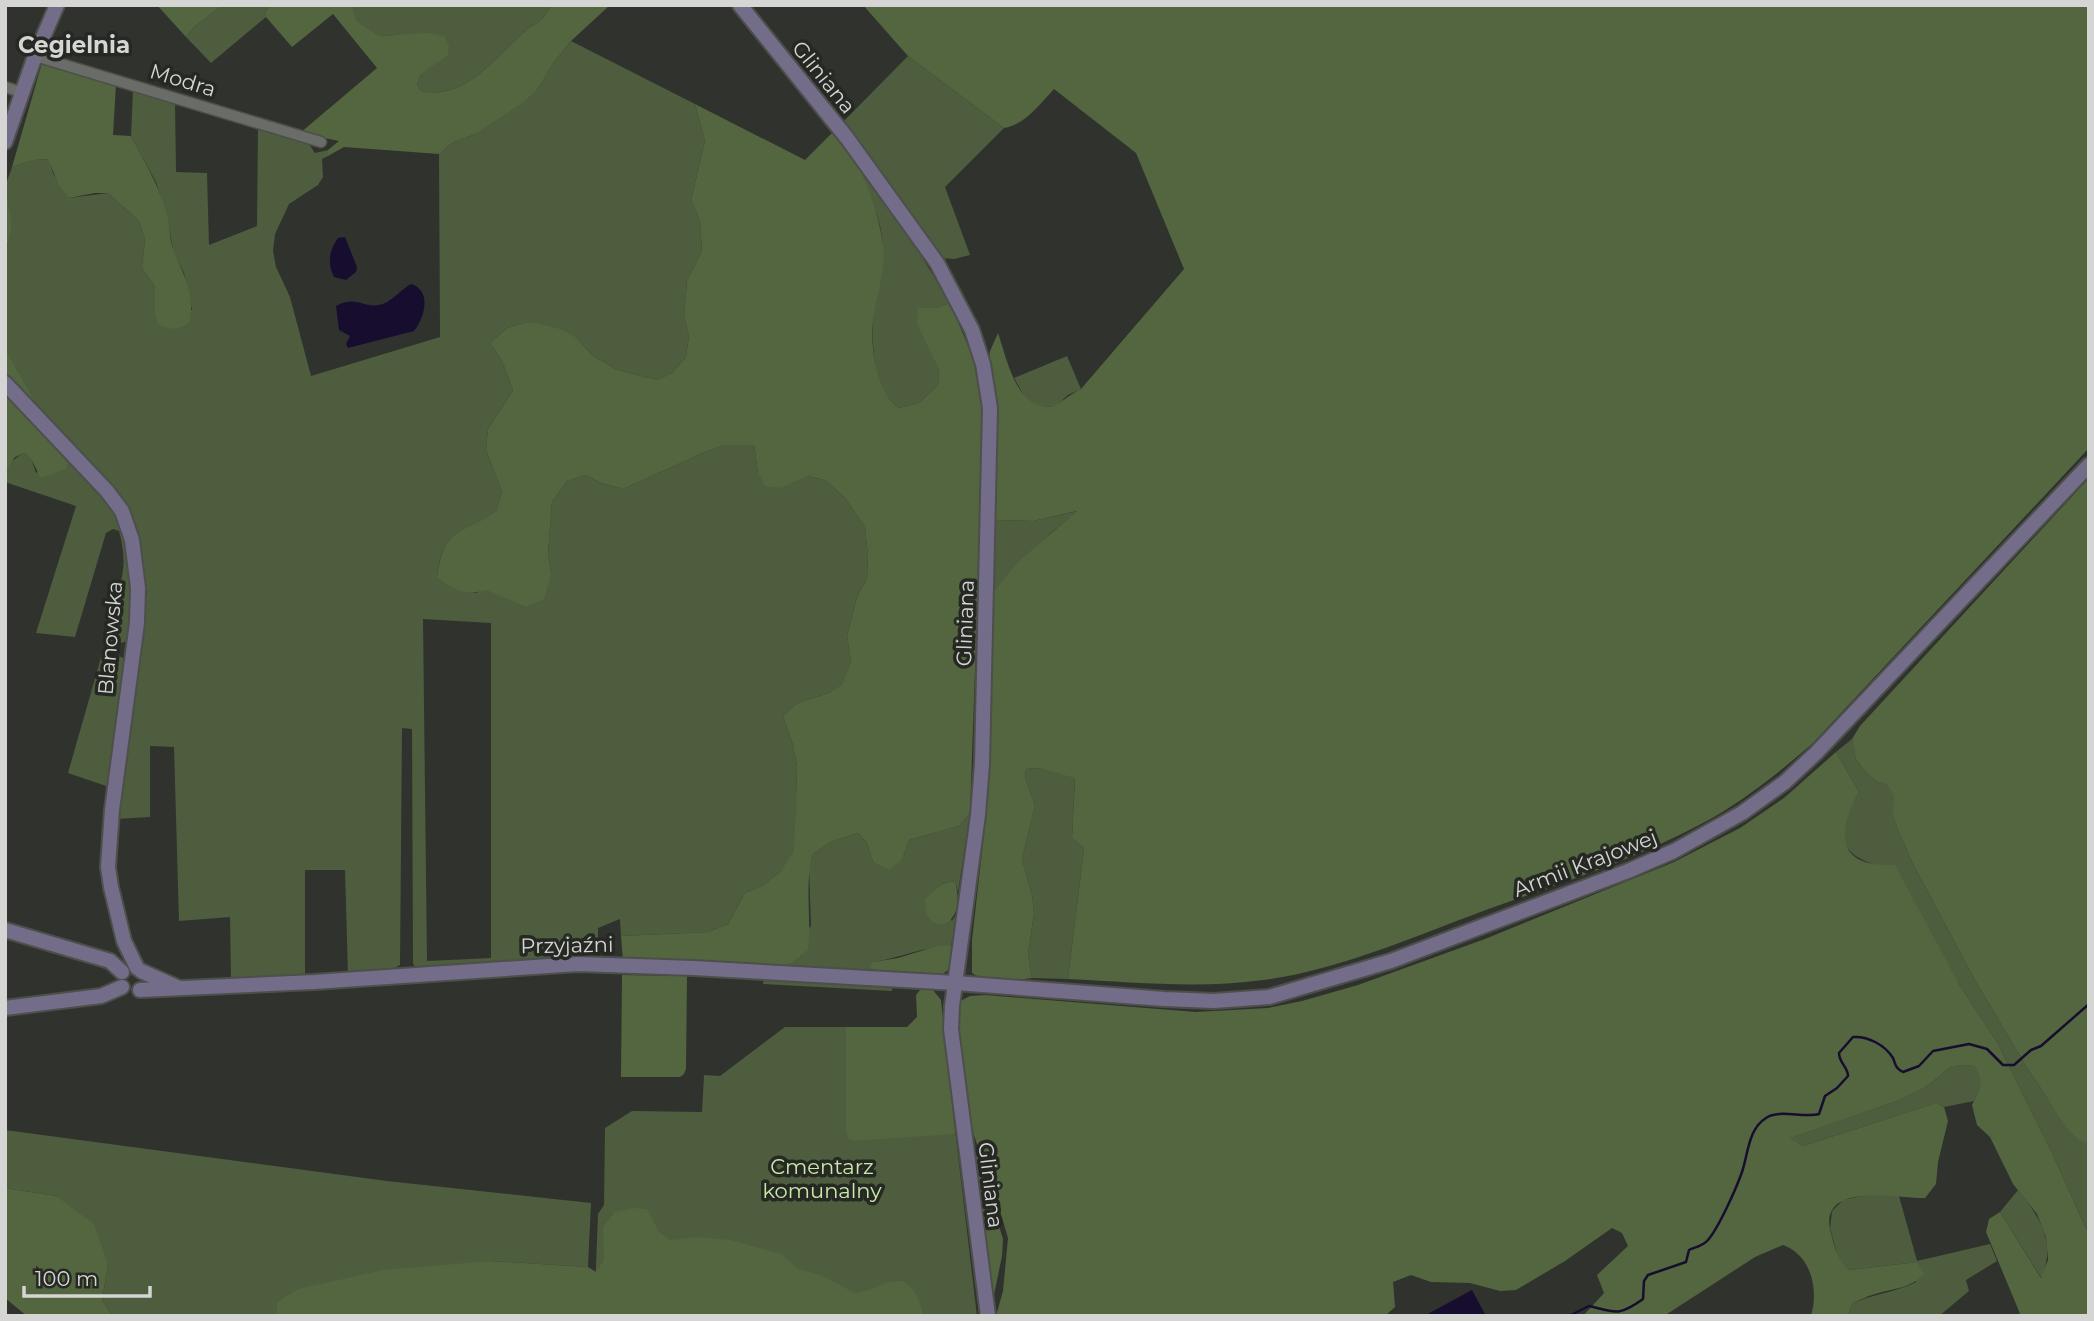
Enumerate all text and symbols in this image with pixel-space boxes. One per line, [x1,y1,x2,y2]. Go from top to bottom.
district label: Cegielnia [18,31,130,59]
street label: Gliniana [787,36,861,118]
street label: Modra [147,58,219,102]
street label: Gliniana [951,579,979,667]
street label: Blanowska [93,580,127,696]
street label: Armii Krajowej [1510,824,1660,902]
street label: Przyjaźni [520,932,614,958]
street label: Gliniana [973,1141,1009,1229]
park label: Cmentarz komunalny [762,1154,882,1203]
scale bar [24,1254,150,1298]
text: 100 m [35,1266,98,1291]

